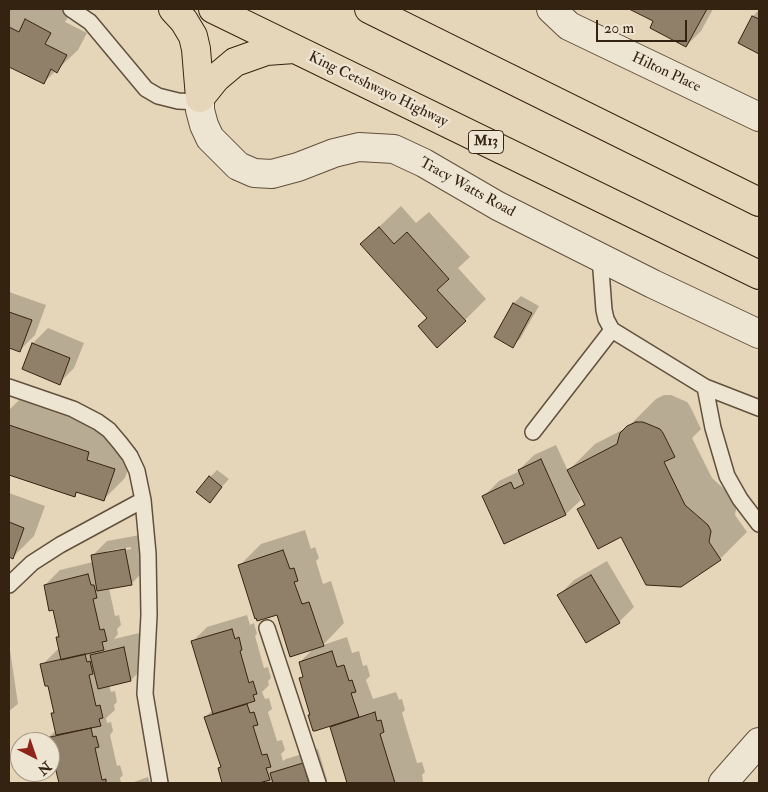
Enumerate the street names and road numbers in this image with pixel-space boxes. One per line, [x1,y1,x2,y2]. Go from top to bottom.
street label: King Cetshwayo Highway [305,48,451,132]
street label: Hilton Place [629,49,703,97]
road number: M13 [468,130,504,154]
street label: Tracy Watts Road [416,154,518,222]

